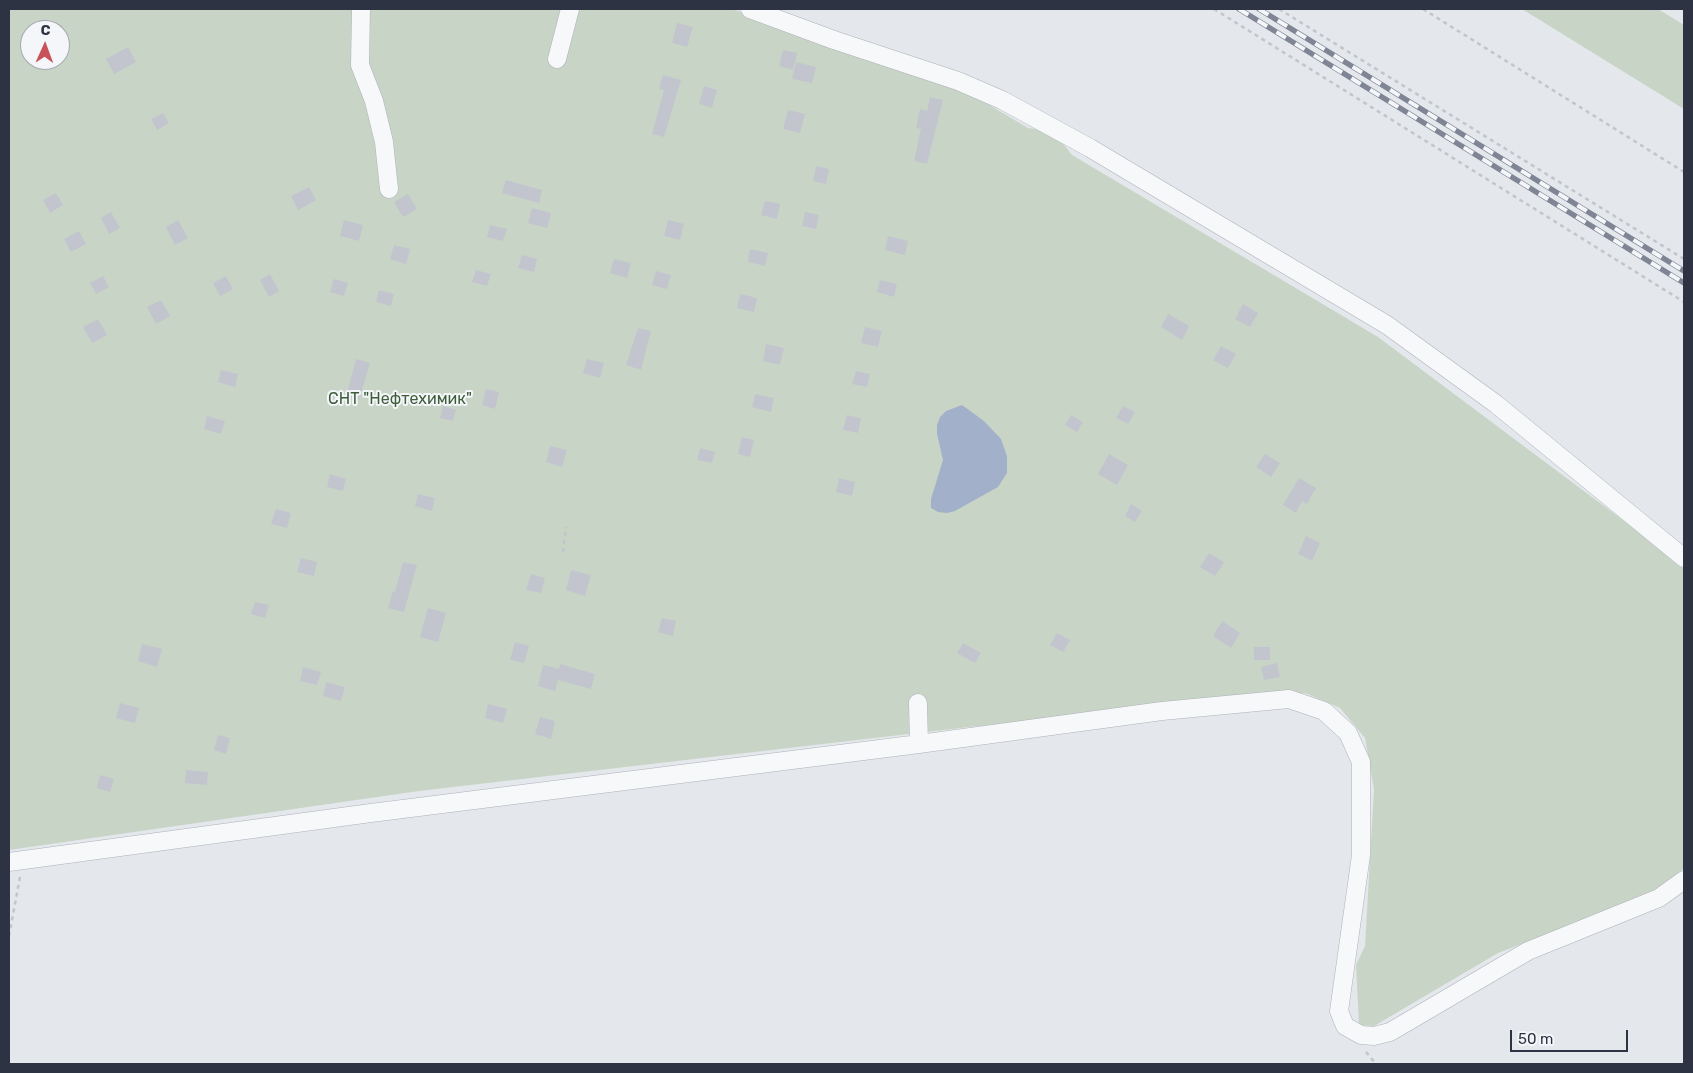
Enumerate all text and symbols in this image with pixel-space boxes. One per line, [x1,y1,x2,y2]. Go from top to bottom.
north arrow [20,20,70,70]
text: С [40,22,51,39]
park label: СНТ "Нефтехимик" [328,389,472,409]
scale bar [1513,1020,1630,1052]
text: 50 m [1518,1030,1553,1048]

